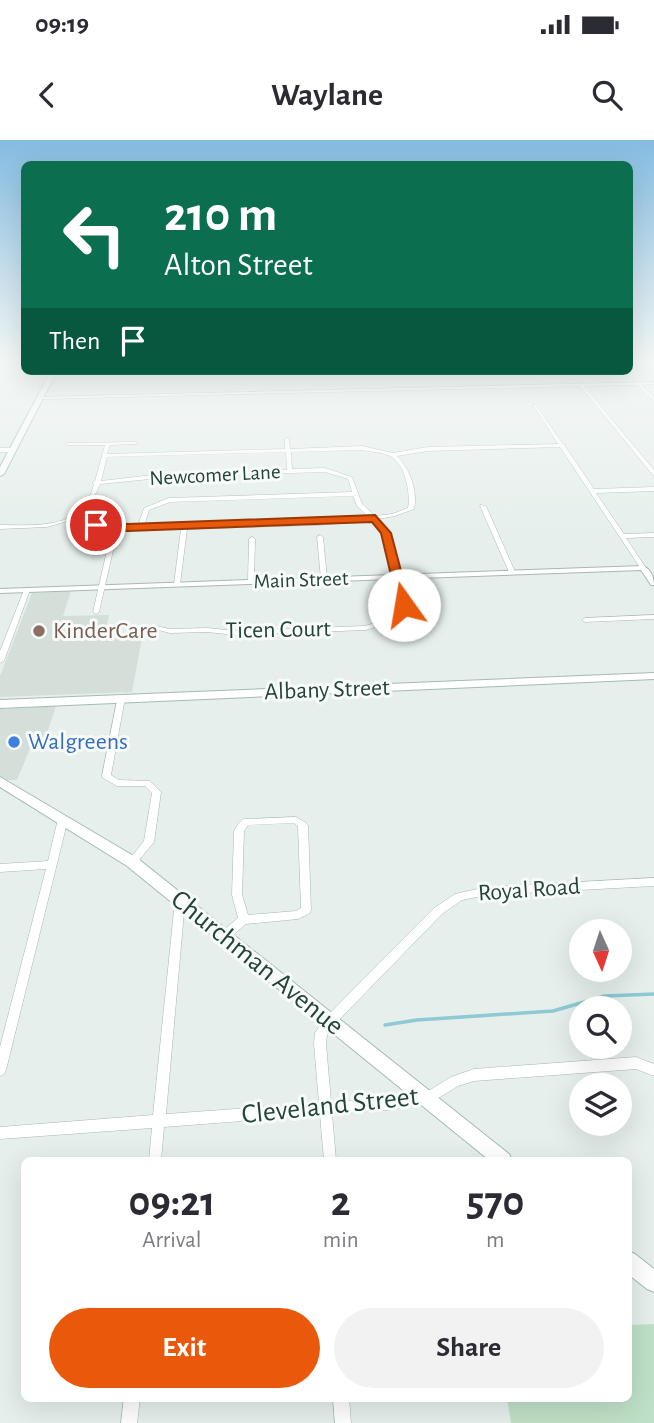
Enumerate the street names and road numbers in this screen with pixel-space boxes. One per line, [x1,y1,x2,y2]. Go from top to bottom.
street label: Newcomer Lane [149,461,281,489]
street label: Main Street [253,568,349,592]
street label: Ticen Court [225,617,331,643]
street label: Albany Street [264,676,391,704]
street label: Royal Road [477,874,581,906]
street label: Churchman Avenue [165,885,349,1041]
street label: Cleveland Street [240,1083,420,1129]

